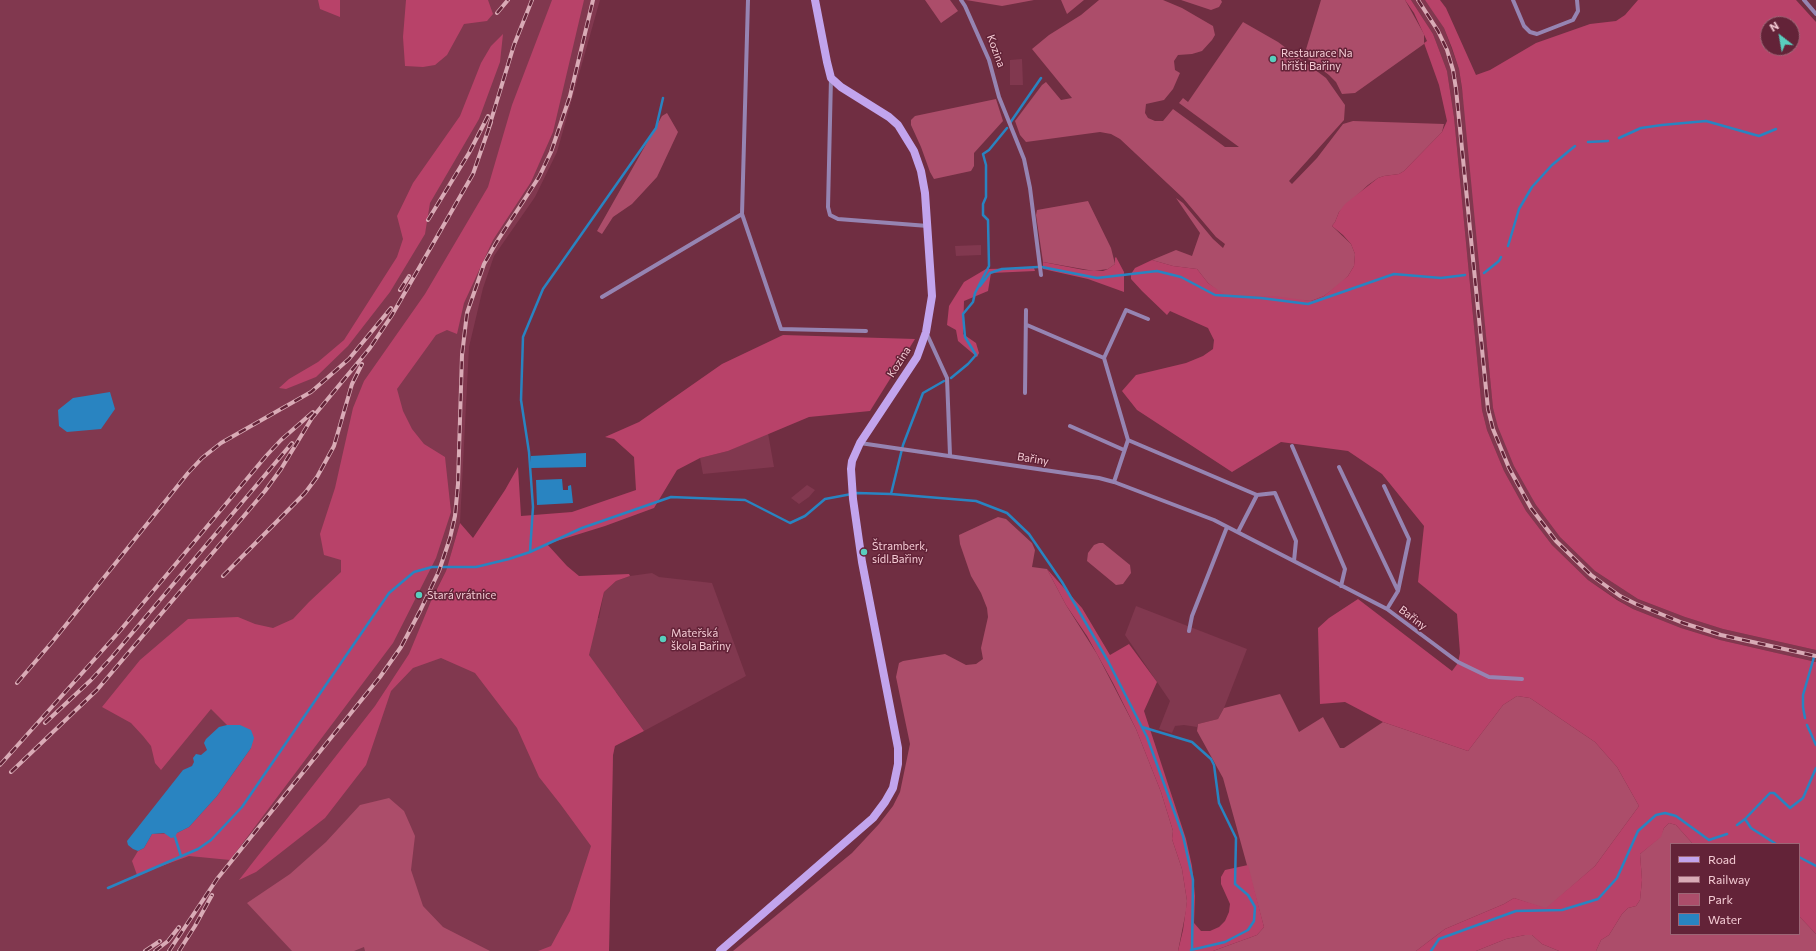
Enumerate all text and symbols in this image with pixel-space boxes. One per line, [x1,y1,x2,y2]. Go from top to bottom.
north arrow [1760,16,1800,56]
text: N [1767,18,1781,34]
street label: Kozina [984,33,1008,69]
place label: Restaurace Na hřišti Bařiny [1281,46,1353,72]
marker: Restaurace Na hřišti Bařiny [1268,54,1278,64]
street label: Kozina [884,344,914,380]
street label: Bařiny [1016,450,1050,468]
place label: Štramberk, sídl.Bařiny [872,539,928,565]
marker: Štramberk, sídl.Bařiny [859,547,869,557]
place label: Stará vrátnice [427,588,496,602]
marker: Stará vrátnice [414,590,424,600]
street label: Bařiny [1396,603,1430,633]
place label: Mateřská škola Bařiny [671,626,731,652]
marker: Mateřská škola Bařiny [658,634,668,644]
legend [1670,843,1800,935]
text: Road [1708,852,1736,866]
text: Railway [1708,872,1750,886]
text: Park [1708,892,1733,906]
text: Water [1708,912,1742,926]

